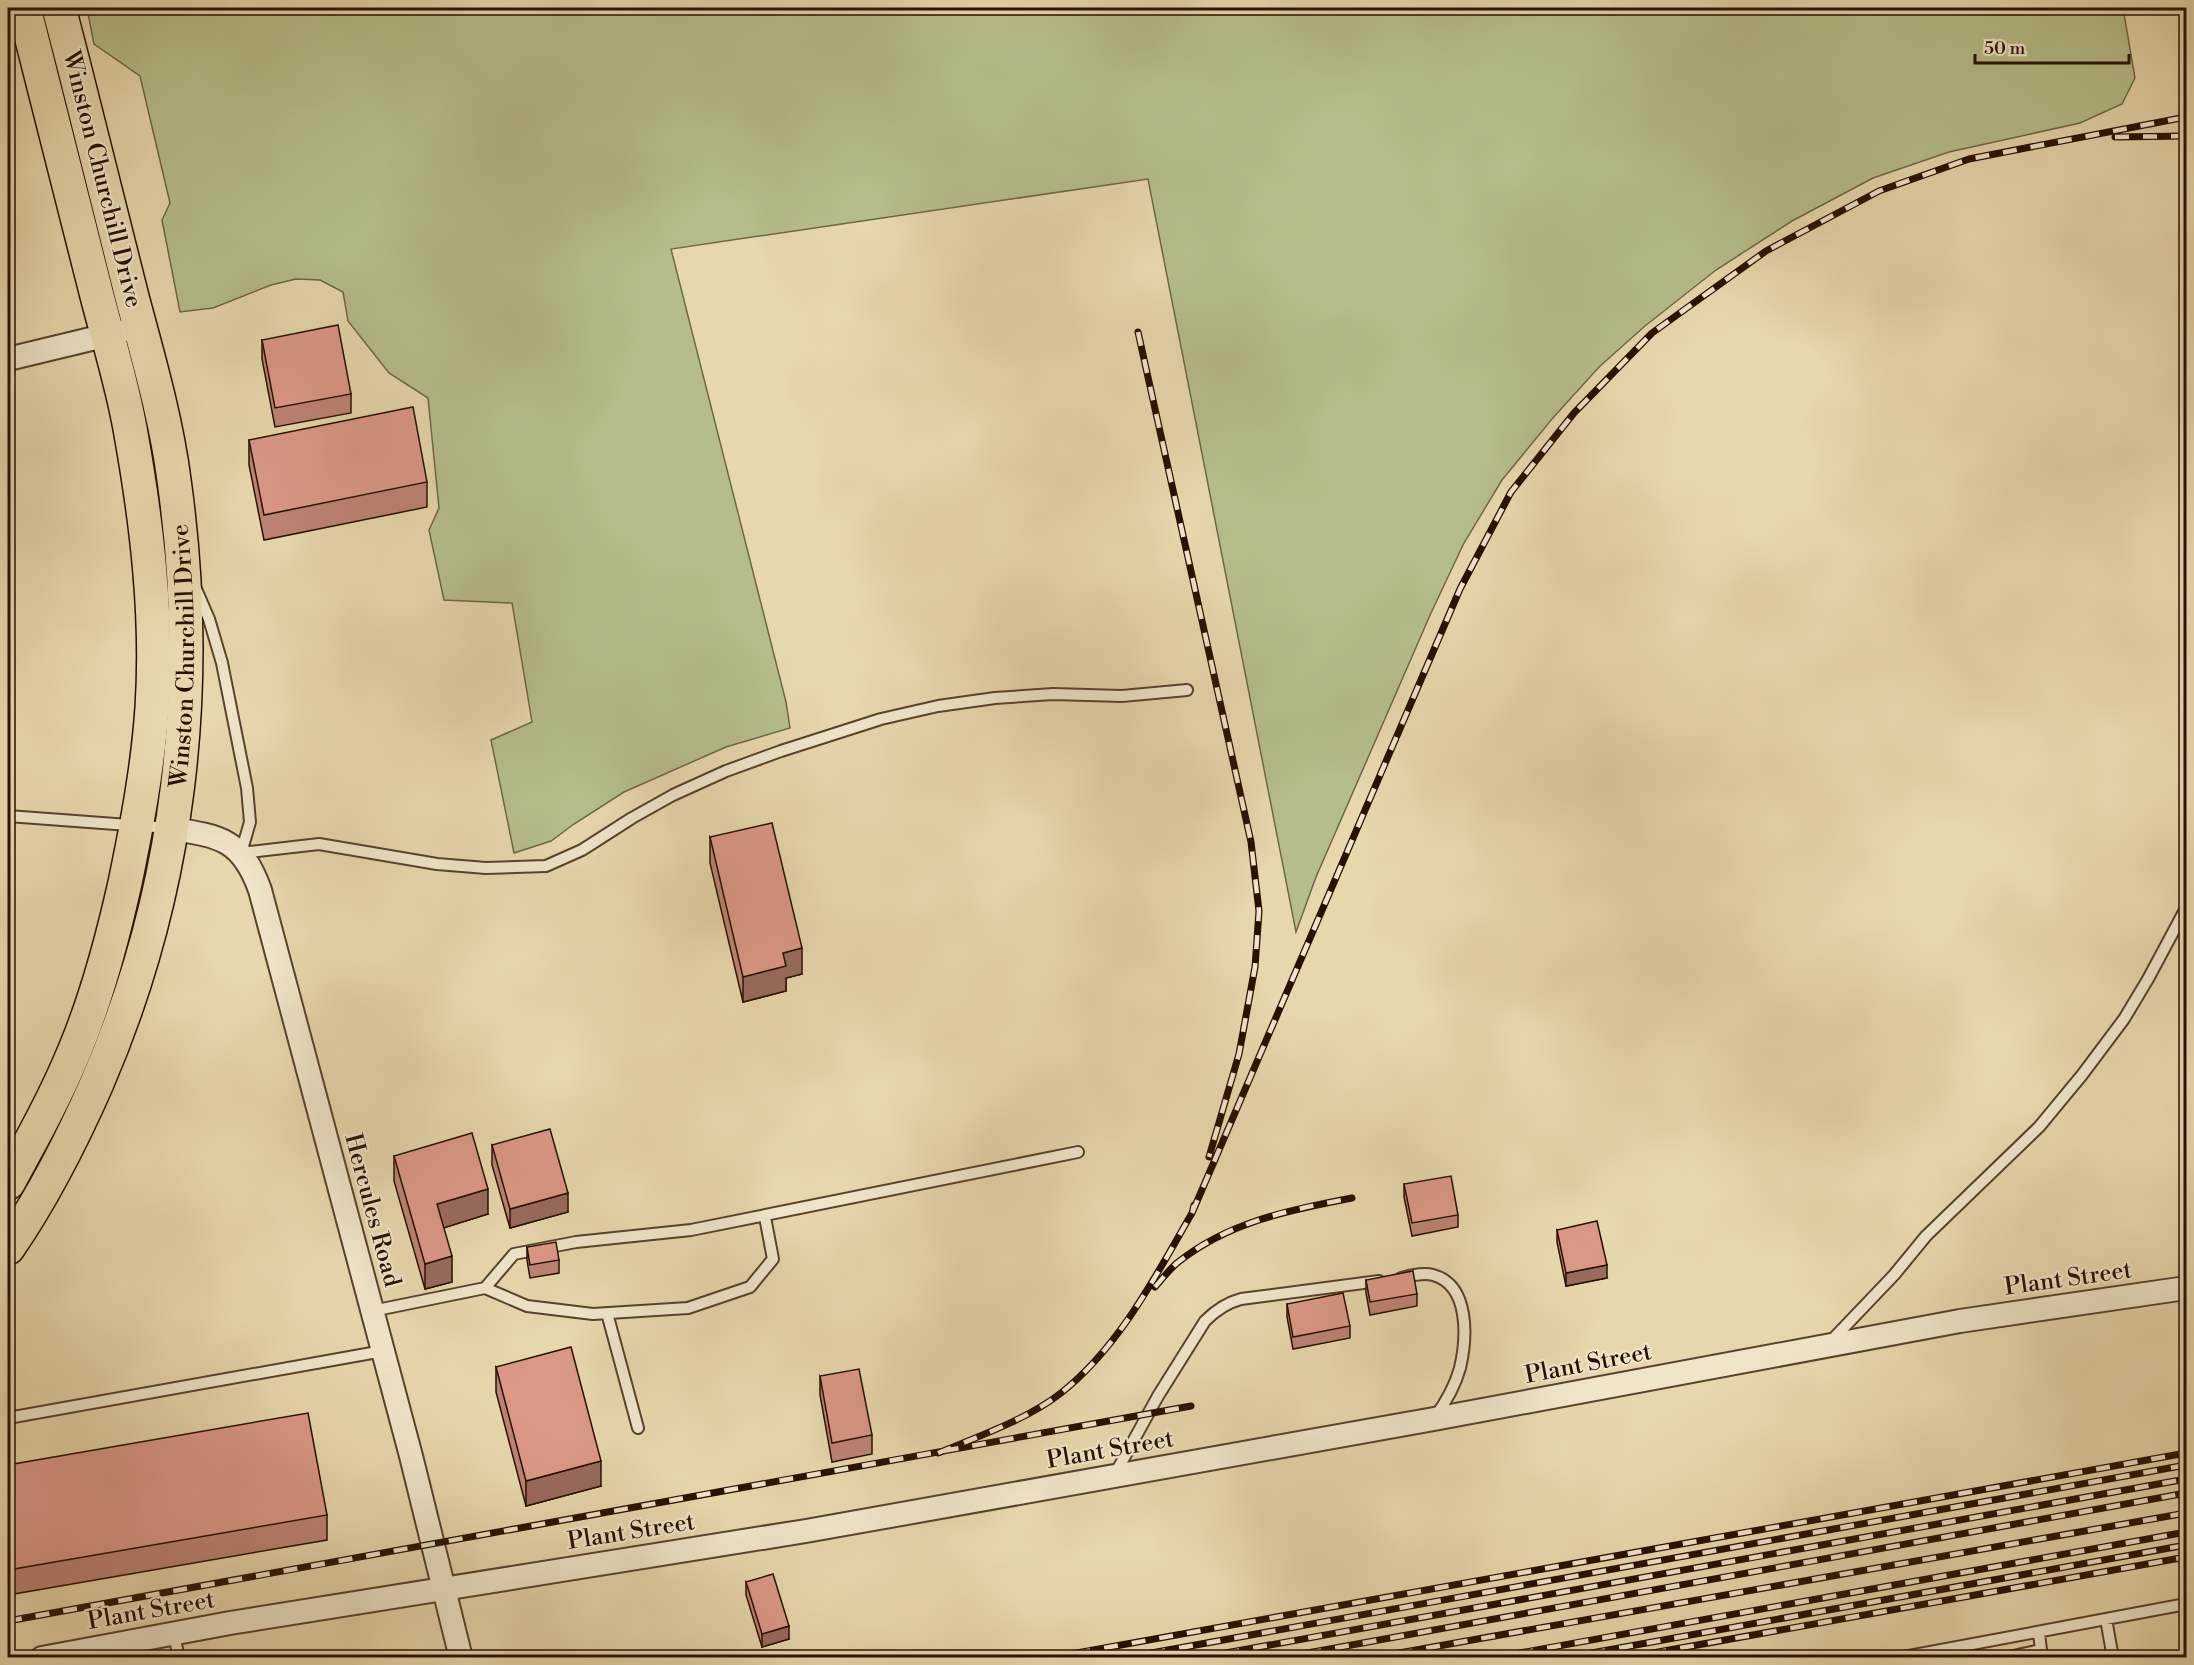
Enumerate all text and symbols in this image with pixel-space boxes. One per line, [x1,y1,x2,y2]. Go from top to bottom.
scale bar [1975,27,2130,65]
text: 50 m [1984,37,2026,60]
street label: Winston Churchill Drive [55,47,148,311]
street label: Winston Churchill Drive [163,523,202,790]
street label: Hercules Road [337,1130,407,1291]
street label: Plant Street [2002,1255,2134,1303]
street label: Plant Street [1522,1337,1655,1391]
street label: Plant Street [1044,1424,1177,1476]
street label: Plant Street [565,1507,698,1557]
street label: Plant Street [85,1585,218,1637]

